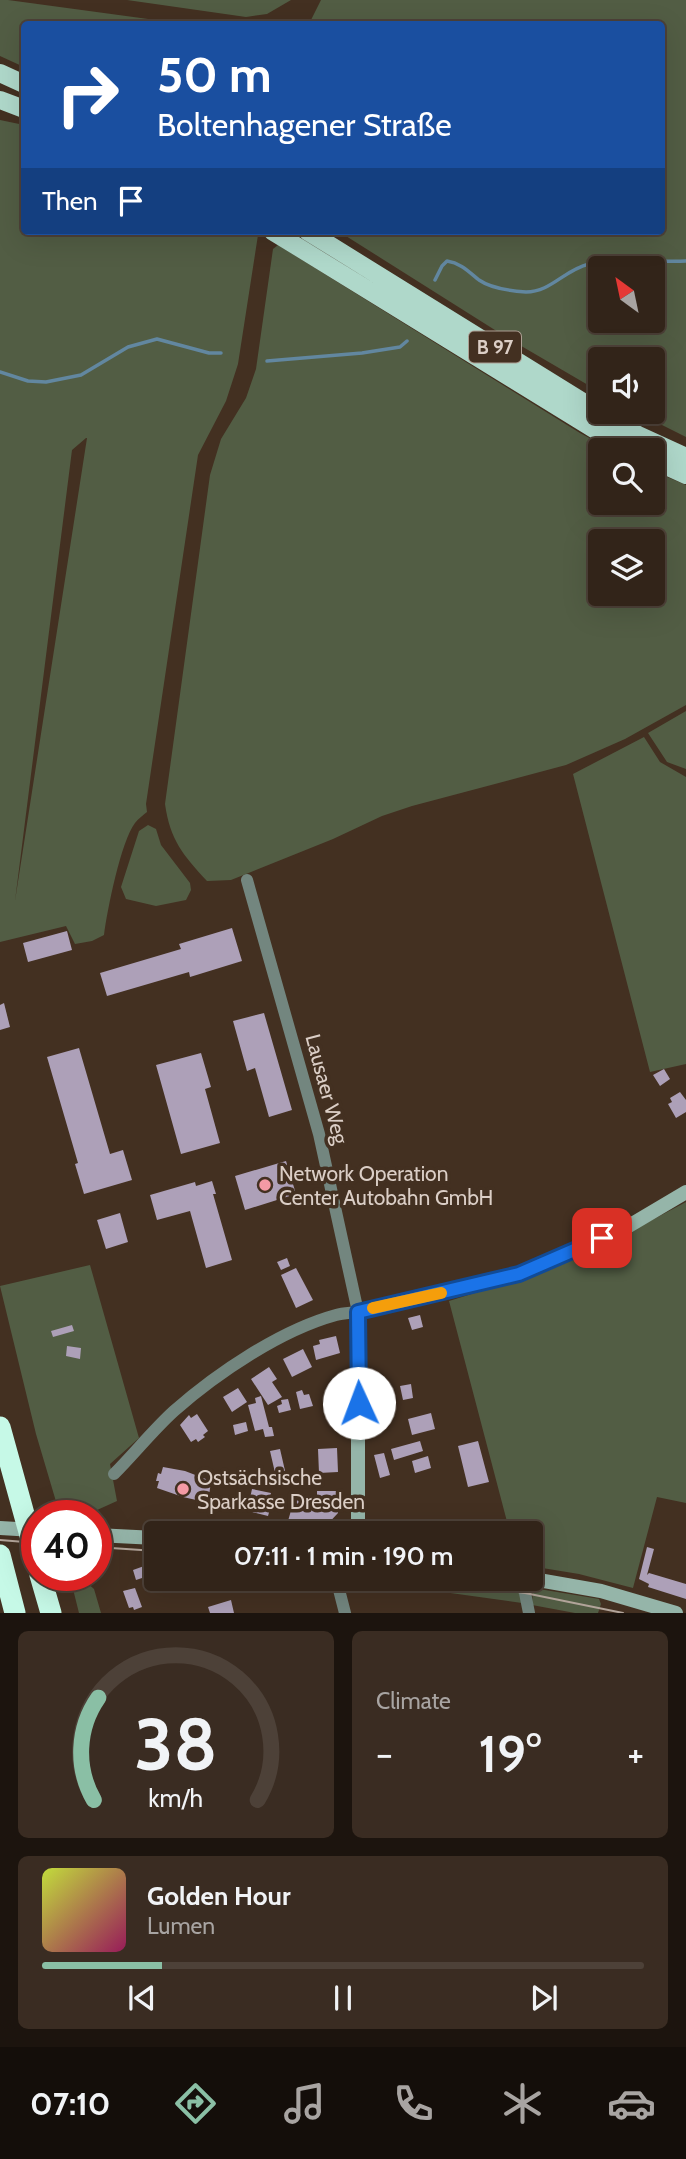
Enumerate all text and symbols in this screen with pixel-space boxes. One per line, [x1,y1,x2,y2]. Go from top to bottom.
text: 50 m [157,45,272,104]
icon: right [42,49,133,140]
text: Boltenhagener Straße [157,105,452,144]
icon: arrive [112,182,150,220]
text: Then [42,185,98,217]
north arrow [588,256,665,332]
map controls [588,256,665,606]
road number: B 97 [469,332,521,362]
button: sound [588,347,665,424]
button: search [588,438,665,515]
button: layers [588,529,665,606]
street label: Lausaer Weg [300,1031,354,1147]
place label: Network Operation Center Autobahn GmbH [279,1161,493,1210]
marker: Network Operation Center Autobahn GmbH [257,1177,273,1193]
pin [572,1208,632,1268]
icon: arrive [583,1219,621,1257]
position arrow [322,1366,396,1440]
place label: Ostsächsische Sparkasse Dresden [197,1465,365,1514]
marker: Ostsächsische Sparkasse Dresden [175,1481,191,1497]
speed limit sign: 40 [21,1500,112,1591]
text: 07:11 · 1 min · 190 m [234,1540,453,1572]
text: Climate [376,1687,451,1715]
text: 38 [134,1701,218,1789]
text: 19° [479,1722,541,1785]
text: − [376,1730,393,1777]
text: + [627,1730,644,1777]
text: km/h [149,1783,203,1813]
text: Golden Hour [147,1880,290,1912]
text: Lumen [147,1912,215,1940]
icon: previous [123,1979,161,2017]
icon: pause [324,1979,362,2017]
icon: next [525,1979,563,2017]
icon: directions [171,2079,220,2128]
icon: music [280,2079,329,2128]
icon: phone [389,2079,438,2128]
icon: climate [498,2079,547,2128]
icon: car [607,2079,656,2128]
text: 07:10 [30,2084,110,2123]

